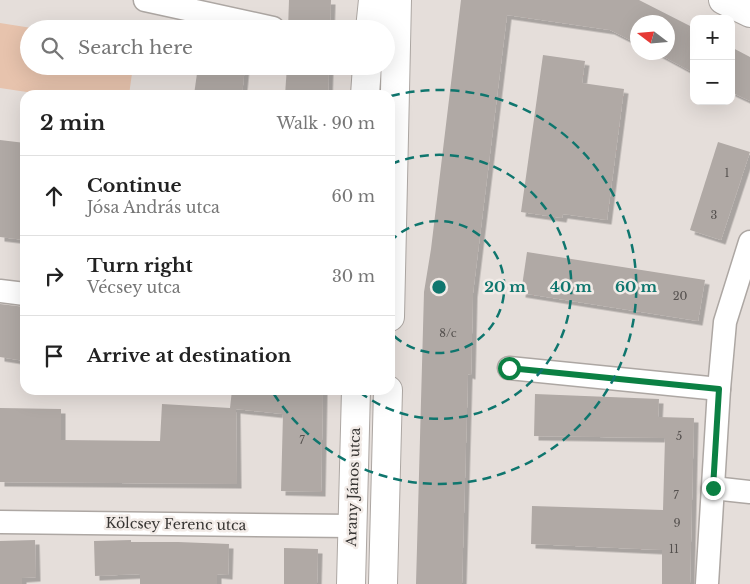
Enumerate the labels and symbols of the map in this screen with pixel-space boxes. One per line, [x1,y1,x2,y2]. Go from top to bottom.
north arrow [630,15,675,60]
house number: 1 [725,166,730,180]
house number: 3 [711,208,718,222]
text: 20 m [484,277,526,296]
text: 40 m [550,277,592,296]
text: 60 m [615,277,657,296]
centre of rings [430,278,448,296]
house number: 20 [673,289,687,303]
house number: 8/c [439,326,457,340]
route start [498,357,521,380]
street label: Arany János utca [342,427,364,548]
house number: 5 [676,429,682,443]
house number: 7 [299,433,305,447]
route end [702,477,725,500]
house number: 7 [673,488,679,502]
street label: Kölcsey Ferenc utca [105,514,247,534]
house number: 9 [673,516,681,530]
house number: 11 [669,542,679,556]

